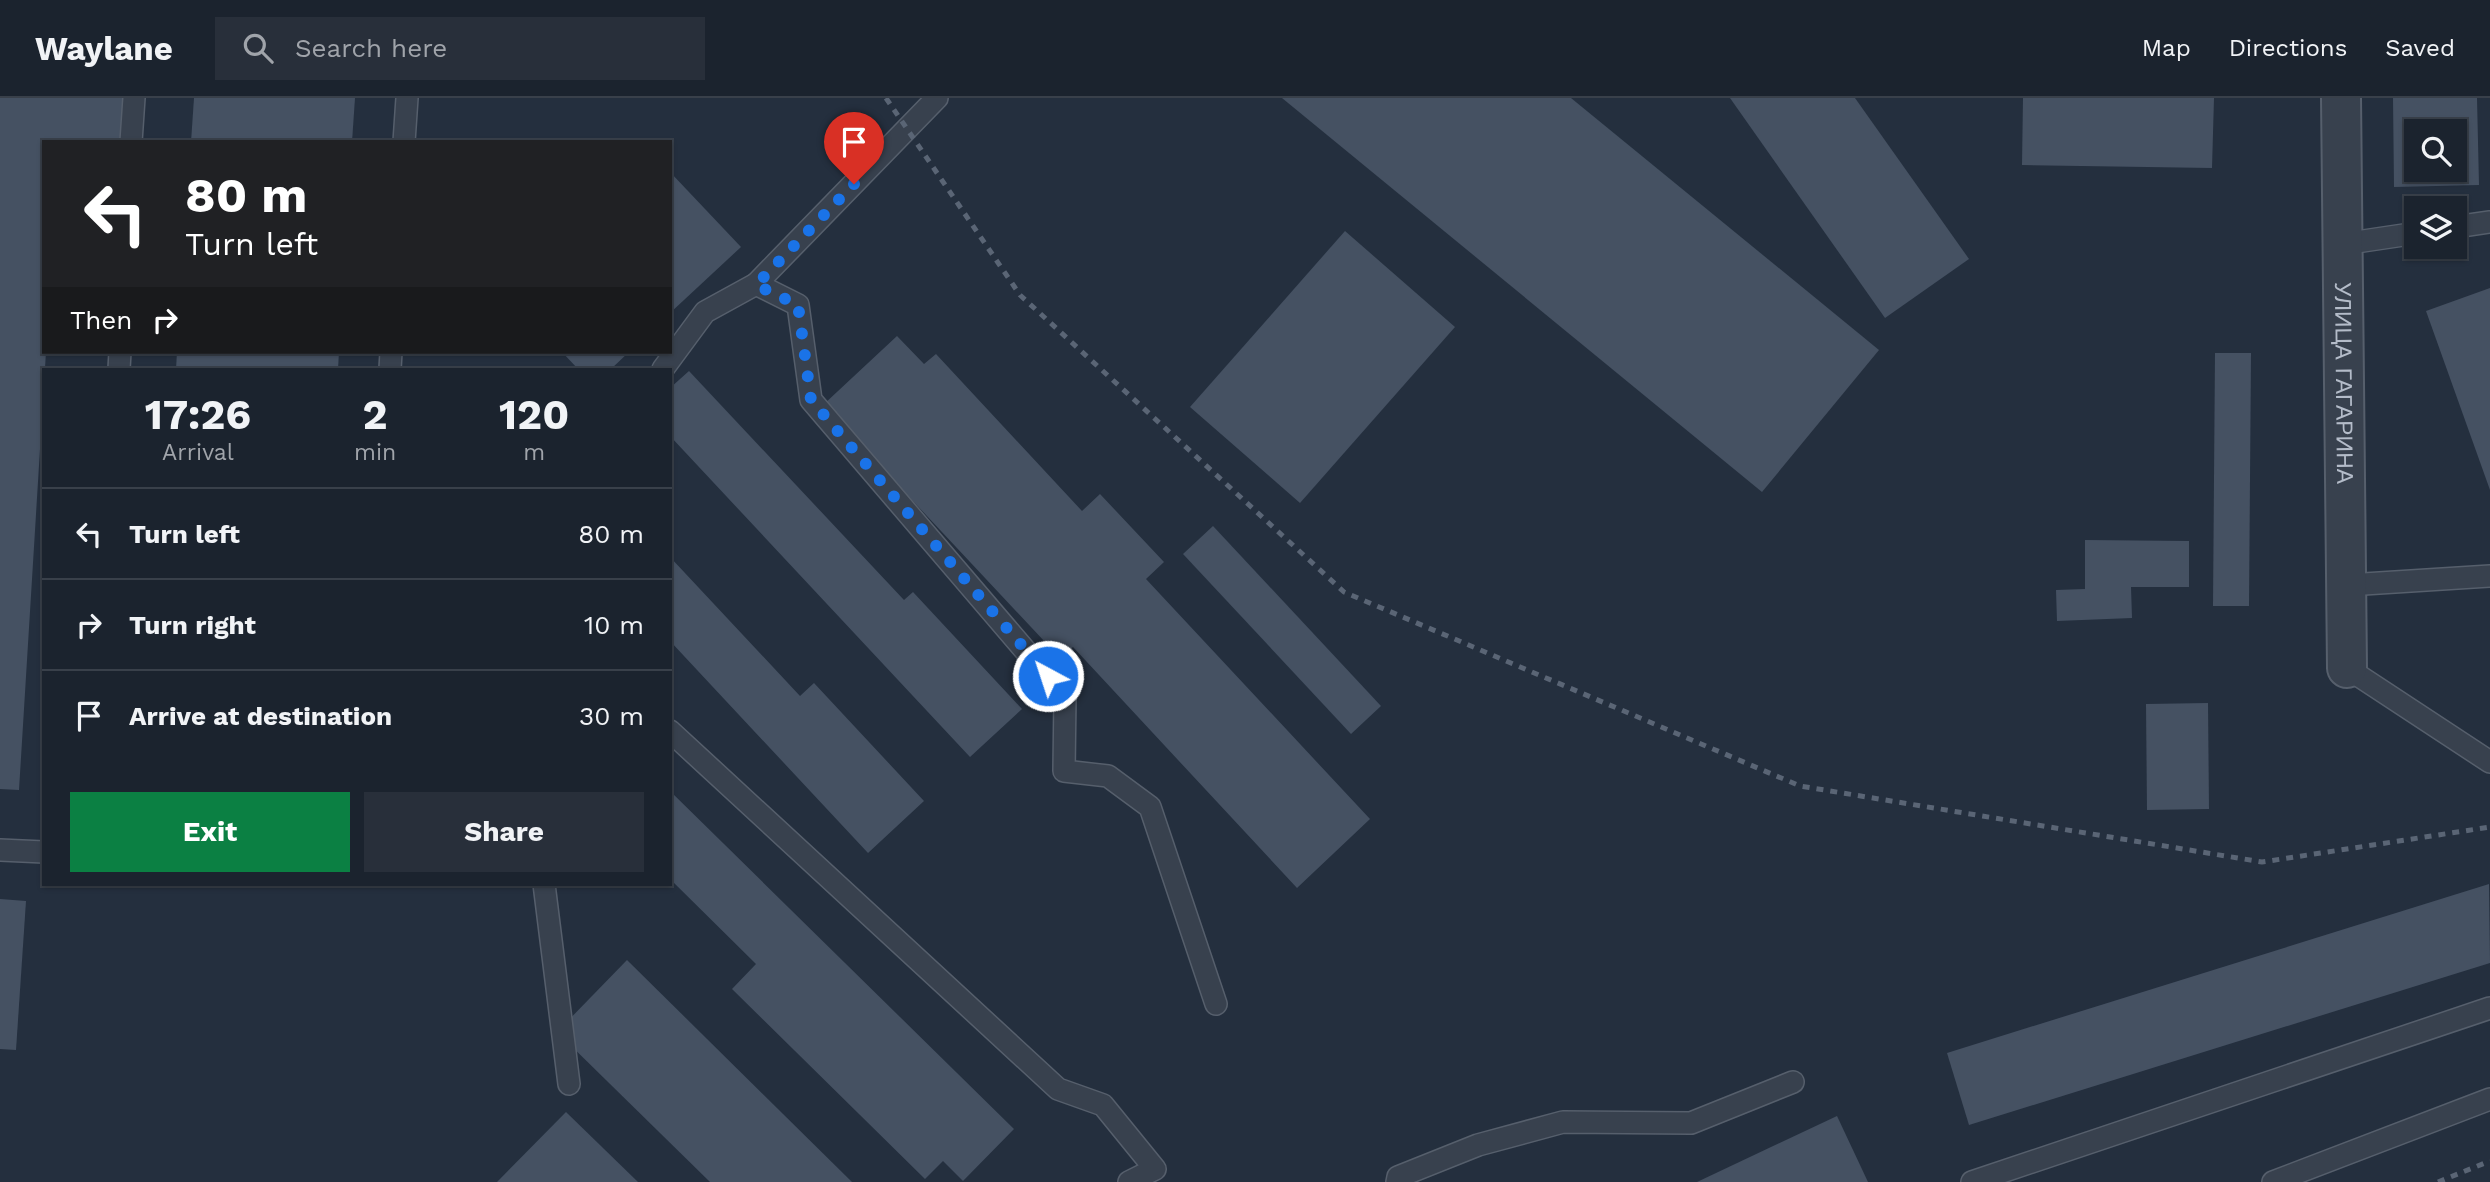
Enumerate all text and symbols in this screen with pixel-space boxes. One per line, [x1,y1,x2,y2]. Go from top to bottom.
search box [215,17,705,80]
text: Waylane [35,29,173,68]
icon: search [239,29,277,67]
text: Search here [295,33,447,63]
text: Map [2142,34,2191,62]
text: Directions [2229,34,2347,62]
text: Saved [2385,34,2455,62]
pin [824,112,884,184]
map controls [2404,119,2467,259]
button: search [2404,119,2467,182]
icon: arrive [835,123,873,161]
text: 80 m [185,166,307,224]
icon: left [70,168,161,259]
button: layers [2404,196,2467,259]
text: Turn left [185,225,318,263]
street label: УЛИЦА ГАГАРИНА [2329,282,2359,485]
icon: right [146,301,184,339]
text: Then [70,305,132,335]
text: 17:26 [145,390,251,439]
text: 2 [363,390,388,439]
text: 120 [499,390,569,439]
text: Arrival [162,439,234,466]
text: min [354,439,396,466]
text: m [523,439,545,466]
icon: left [70,515,108,553]
text: Turn left [129,519,240,549]
text: 80 m [578,519,644,549]
icon: right [70,606,108,644]
text: Turn right [129,610,256,640]
text: 10 m [584,610,644,640]
position arrow [1011,639,1085,713]
icon: arrive [70,697,108,735]
text: Arrive at destination [129,701,392,731]
text: 30 m [579,701,644,731]
button: Exit [70,792,350,872]
button: Share [364,792,644,872]

